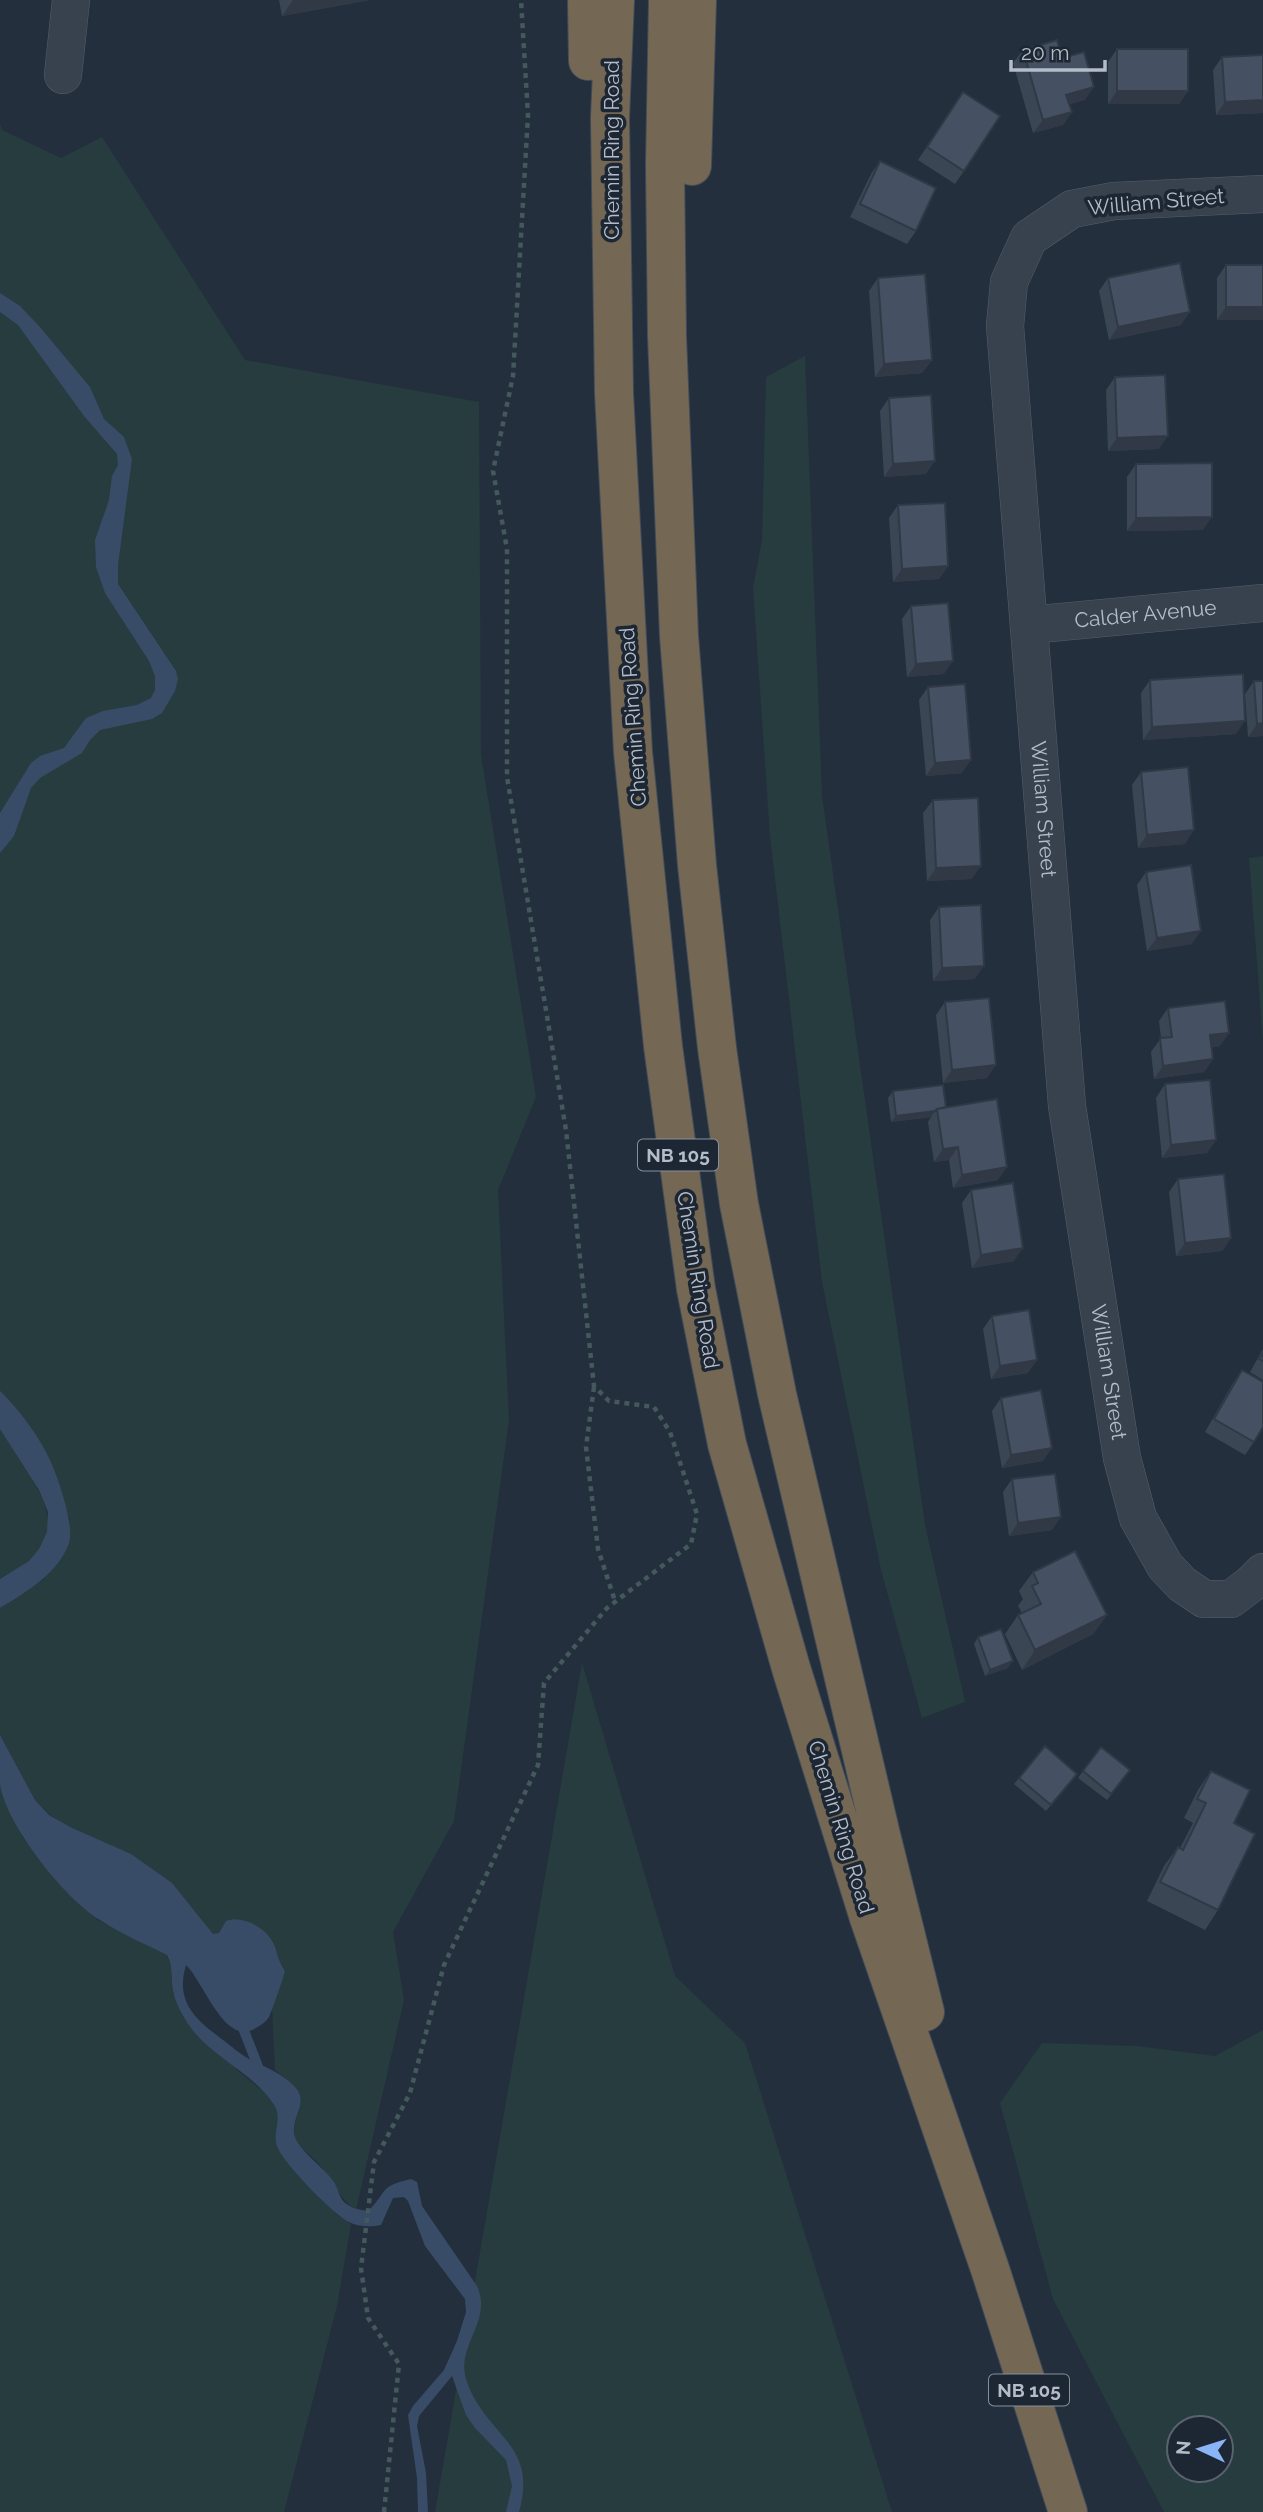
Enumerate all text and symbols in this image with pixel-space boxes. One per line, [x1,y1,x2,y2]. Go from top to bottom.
scale bar [1011,28,1106,72]
text: 20 m [1021,40,1069,65]
street label: Chemin Ring Road [599,60,624,240]
street label: William Street [1087,183,1225,220]
street label: Calder Avenue [1073,594,1217,633]
street label: Chemin Ring Road [614,627,651,807]
street label: William Street [1026,740,1062,878]
road number: NB 105 [638,1140,718,1170]
street label: Chemin Ring Road [672,1189,725,1371]
street label: William Street [1086,1302,1132,1442]
street label: Chemin Ring Road [803,1737,880,1916]
road number: NB 105 [989,2374,1069,2406]
north arrow [1165,2414,1235,2484]
text: N [1172,2440,1195,2456]

